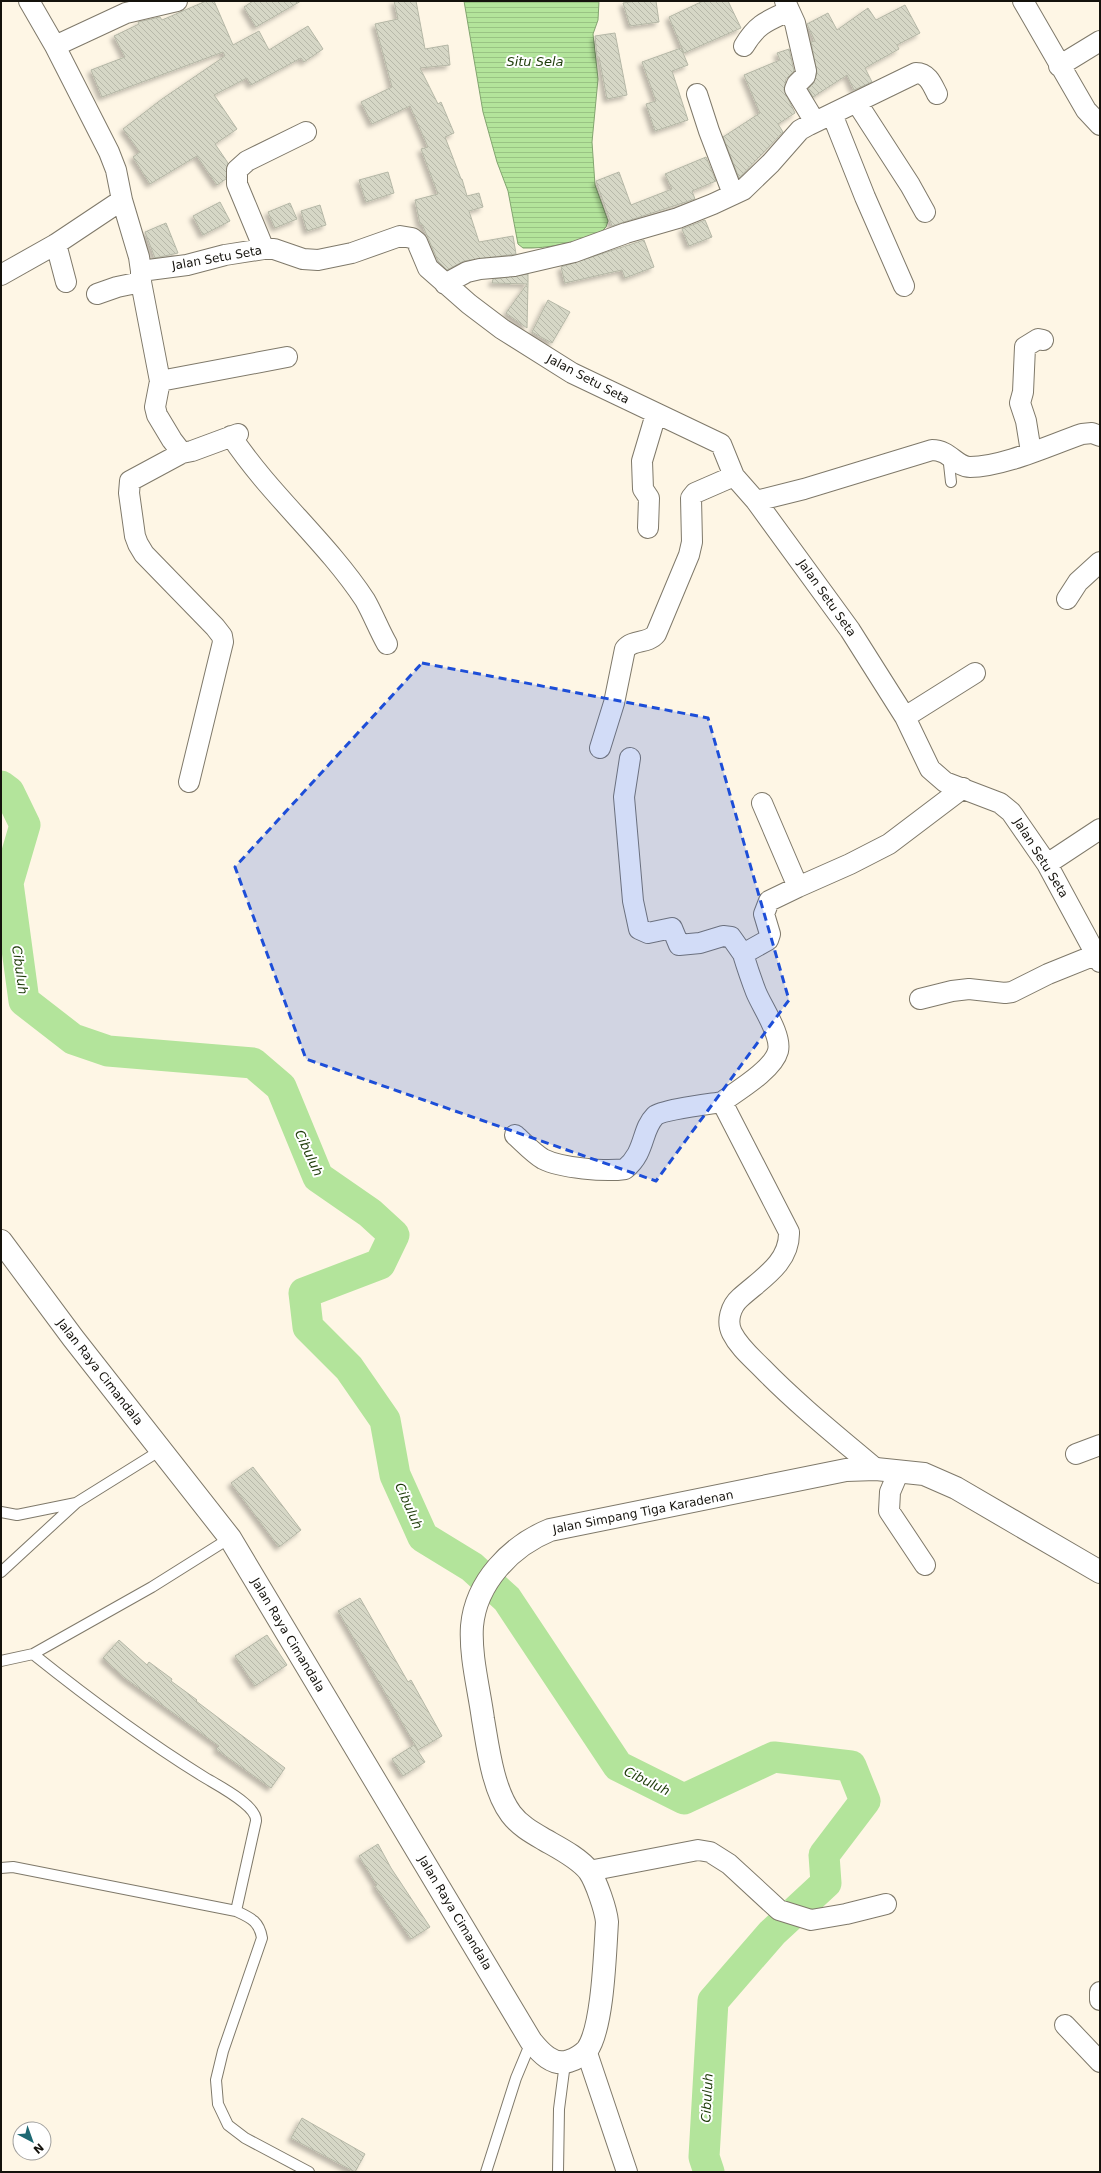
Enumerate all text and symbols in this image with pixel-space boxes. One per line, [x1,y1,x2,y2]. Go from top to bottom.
water label: Situ Sela [506,54,564,69]
street label: Jalan Setu Seta [170,243,263,273]
street label: Jalan Setu Seta [544,351,632,407]
street label: Jalan Setu Seta [795,556,859,639]
street label: Jalan Setu Seta [1010,815,1071,900]
water label: Cibuluh [9,945,31,995]
water label: Cibuluh [292,1127,326,1179]
street label: Jalan Raya Cimandala [54,1315,146,1428]
water label: Cibuluh [392,1480,426,1532]
street label: Jalan Simpang Tiga Karadenan [551,1488,734,1537]
street label: Jalan Raya Cimandala [248,1575,328,1695]
water label: Cibuluh [622,1763,672,1799]
street label: Jalan Raya Cimandala [415,1853,495,1973]
water label: Cibuluh [698,2073,716,2123]
north arrow [12,2121,52,2161]
text: N [30,2140,46,2156]

